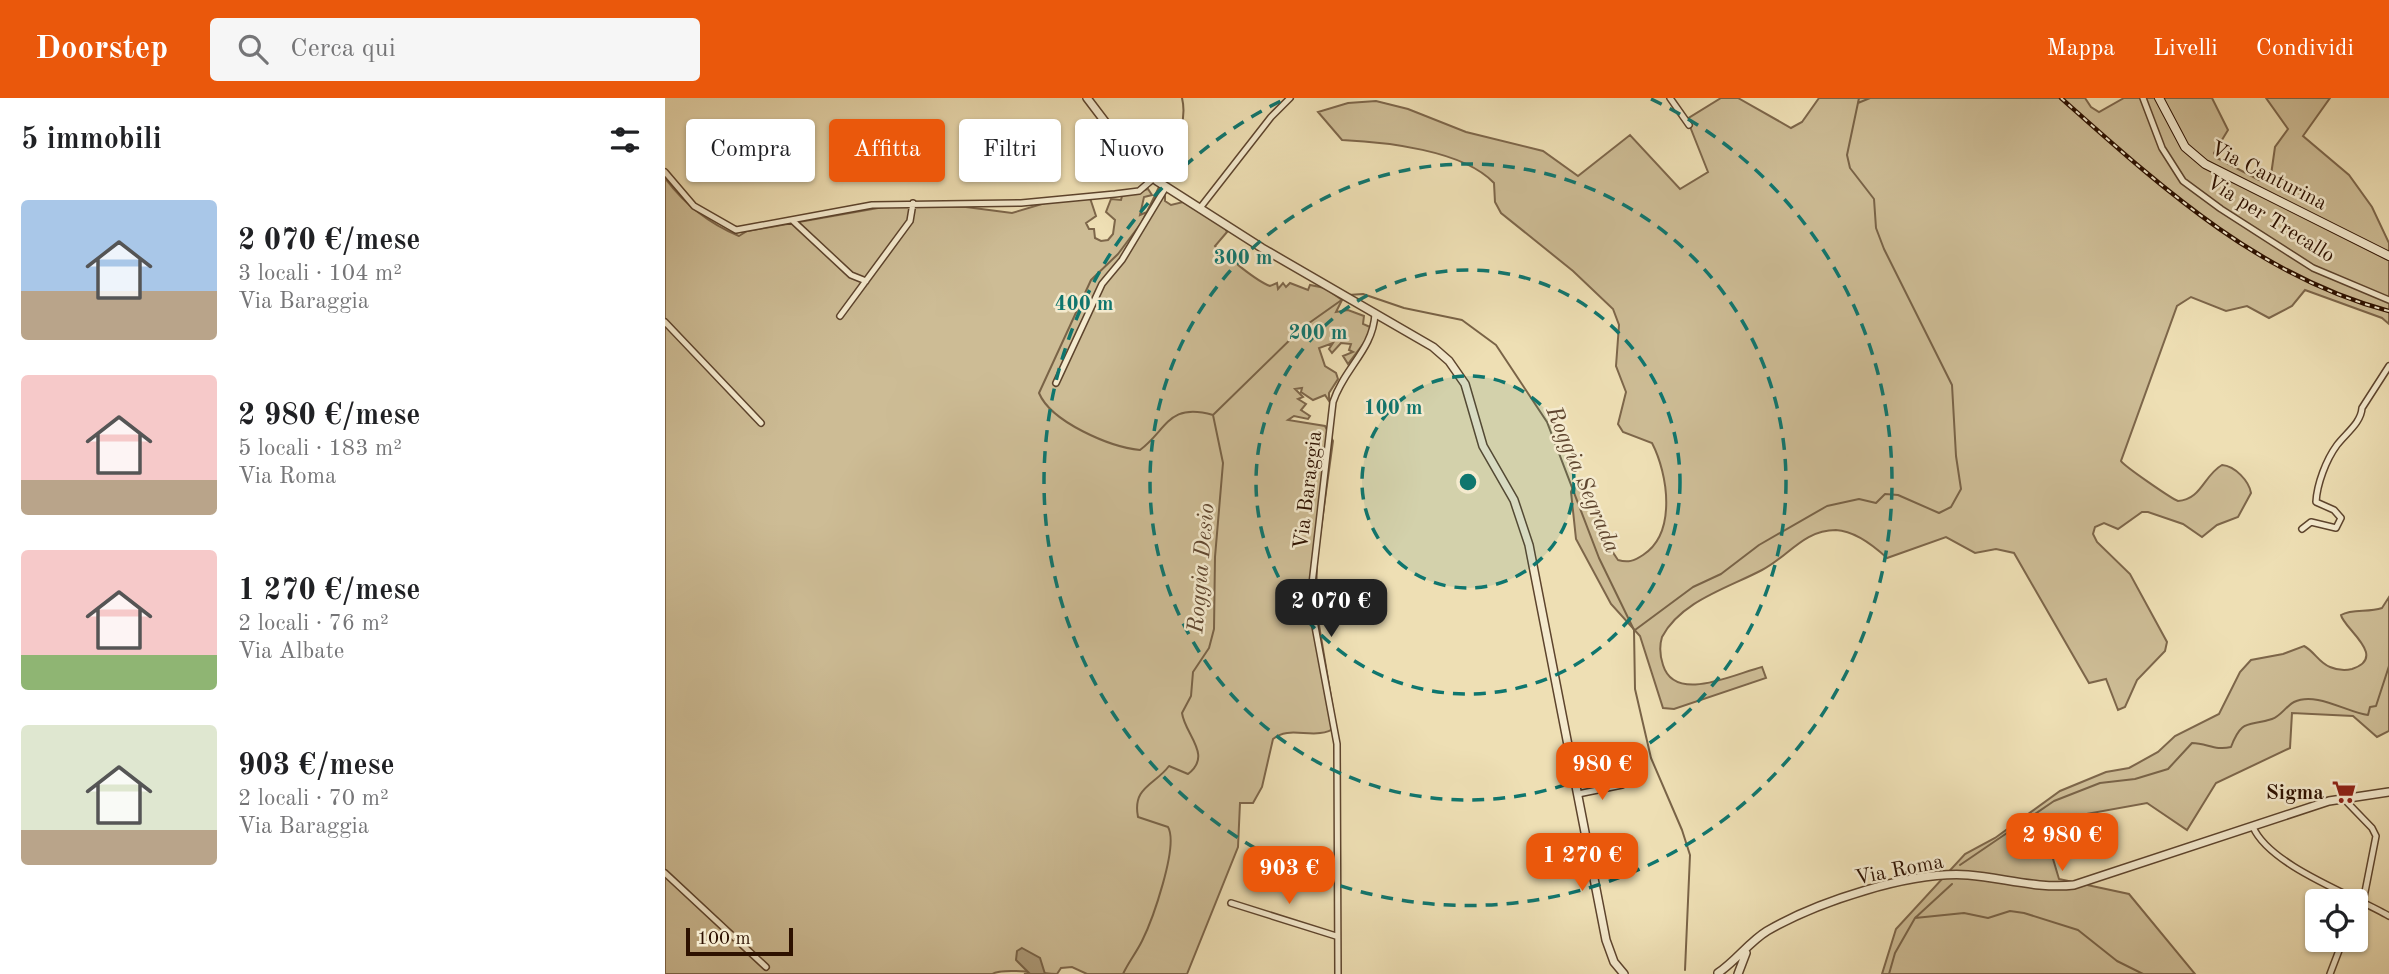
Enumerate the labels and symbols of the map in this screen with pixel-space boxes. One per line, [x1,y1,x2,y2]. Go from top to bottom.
street label: Via Canturina [2207,138,2330,215]
street label: Via per Trecallo [2202,171,2338,267]
text: 300 m [1213,248,1273,269]
text: 400 m [1054,294,1114,315]
text: 200 m [1288,323,1348,344]
text: 100 m [1363,398,1423,419]
water label: Roggia Segrada [1540,402,1624,557]
street label: Via Baraggia [1291,429,1326,551]
centre of rings [1456,470,1480,494]
water label: Roggia Desio [1184,502,1220,635]
pin: 2 070 € [1266,580,1396,639]
pin: 980 € [1553,742,1651,802]
supermarket icon: Sigma [2330,778,2358,806]
place label: Sigma [2266,783,2324,804]
pin: 2 980 € [1997,814,2127,873]
pin: 1 270 € [1517,834,1647,893]
pin: 903 € [1240,846,1338,906]
street label: Via Roma [1853,852,1945,889]
scale bar [686,925,793,957]

